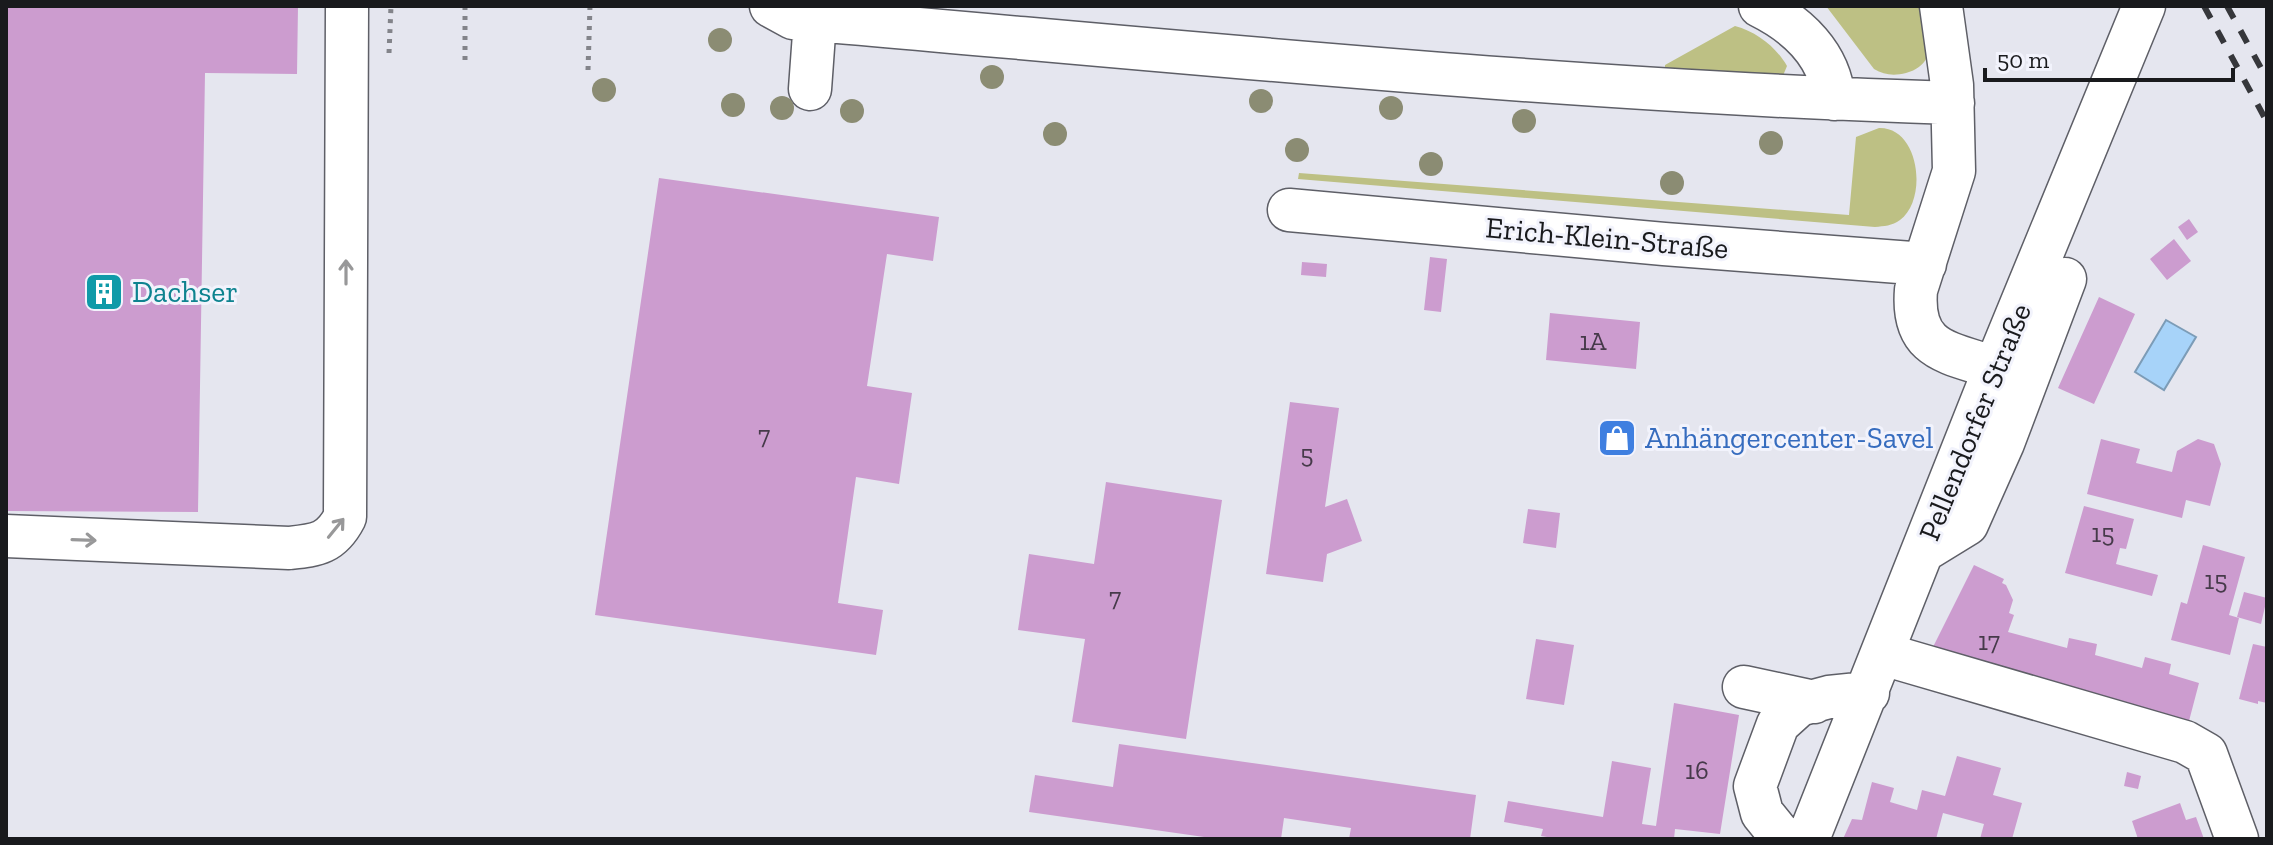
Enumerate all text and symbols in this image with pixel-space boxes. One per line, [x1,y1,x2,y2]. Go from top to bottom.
scale bar [1985,32,2233,82]
text: 50 m [1997,45,2050,74]
street label: Erich-Klein-Straße [1484,209,1730,267]
one-way arrow [338,259,354,286]
building icon: Dachser [83,271,125,313]
place label: Dachser [132,274,238,310]
street label: Pellendorfer Straße [1911,298,2039,546]
house number: 1A [1580,325,1608,357]
shop icon: Anhängercenter-Savel [1596,417,1638,459]
house number: 7 [758,419,770,451]
place label: Anhängercenter-Savel [1645,420,1933,456]
house number: 5 [1300,438,1314,470]
house number: 15 [2091,517,2115,549]
one-way arrow [327,518,345,539]
one-way arrow [70,532,97,547]
house number: 15 [2204,564,2228,596]
house number: 7 [1109,581,1121,613]
house number: 17 [1978,625,2000,657]
house number: 16 [1685,754,1709,786]

